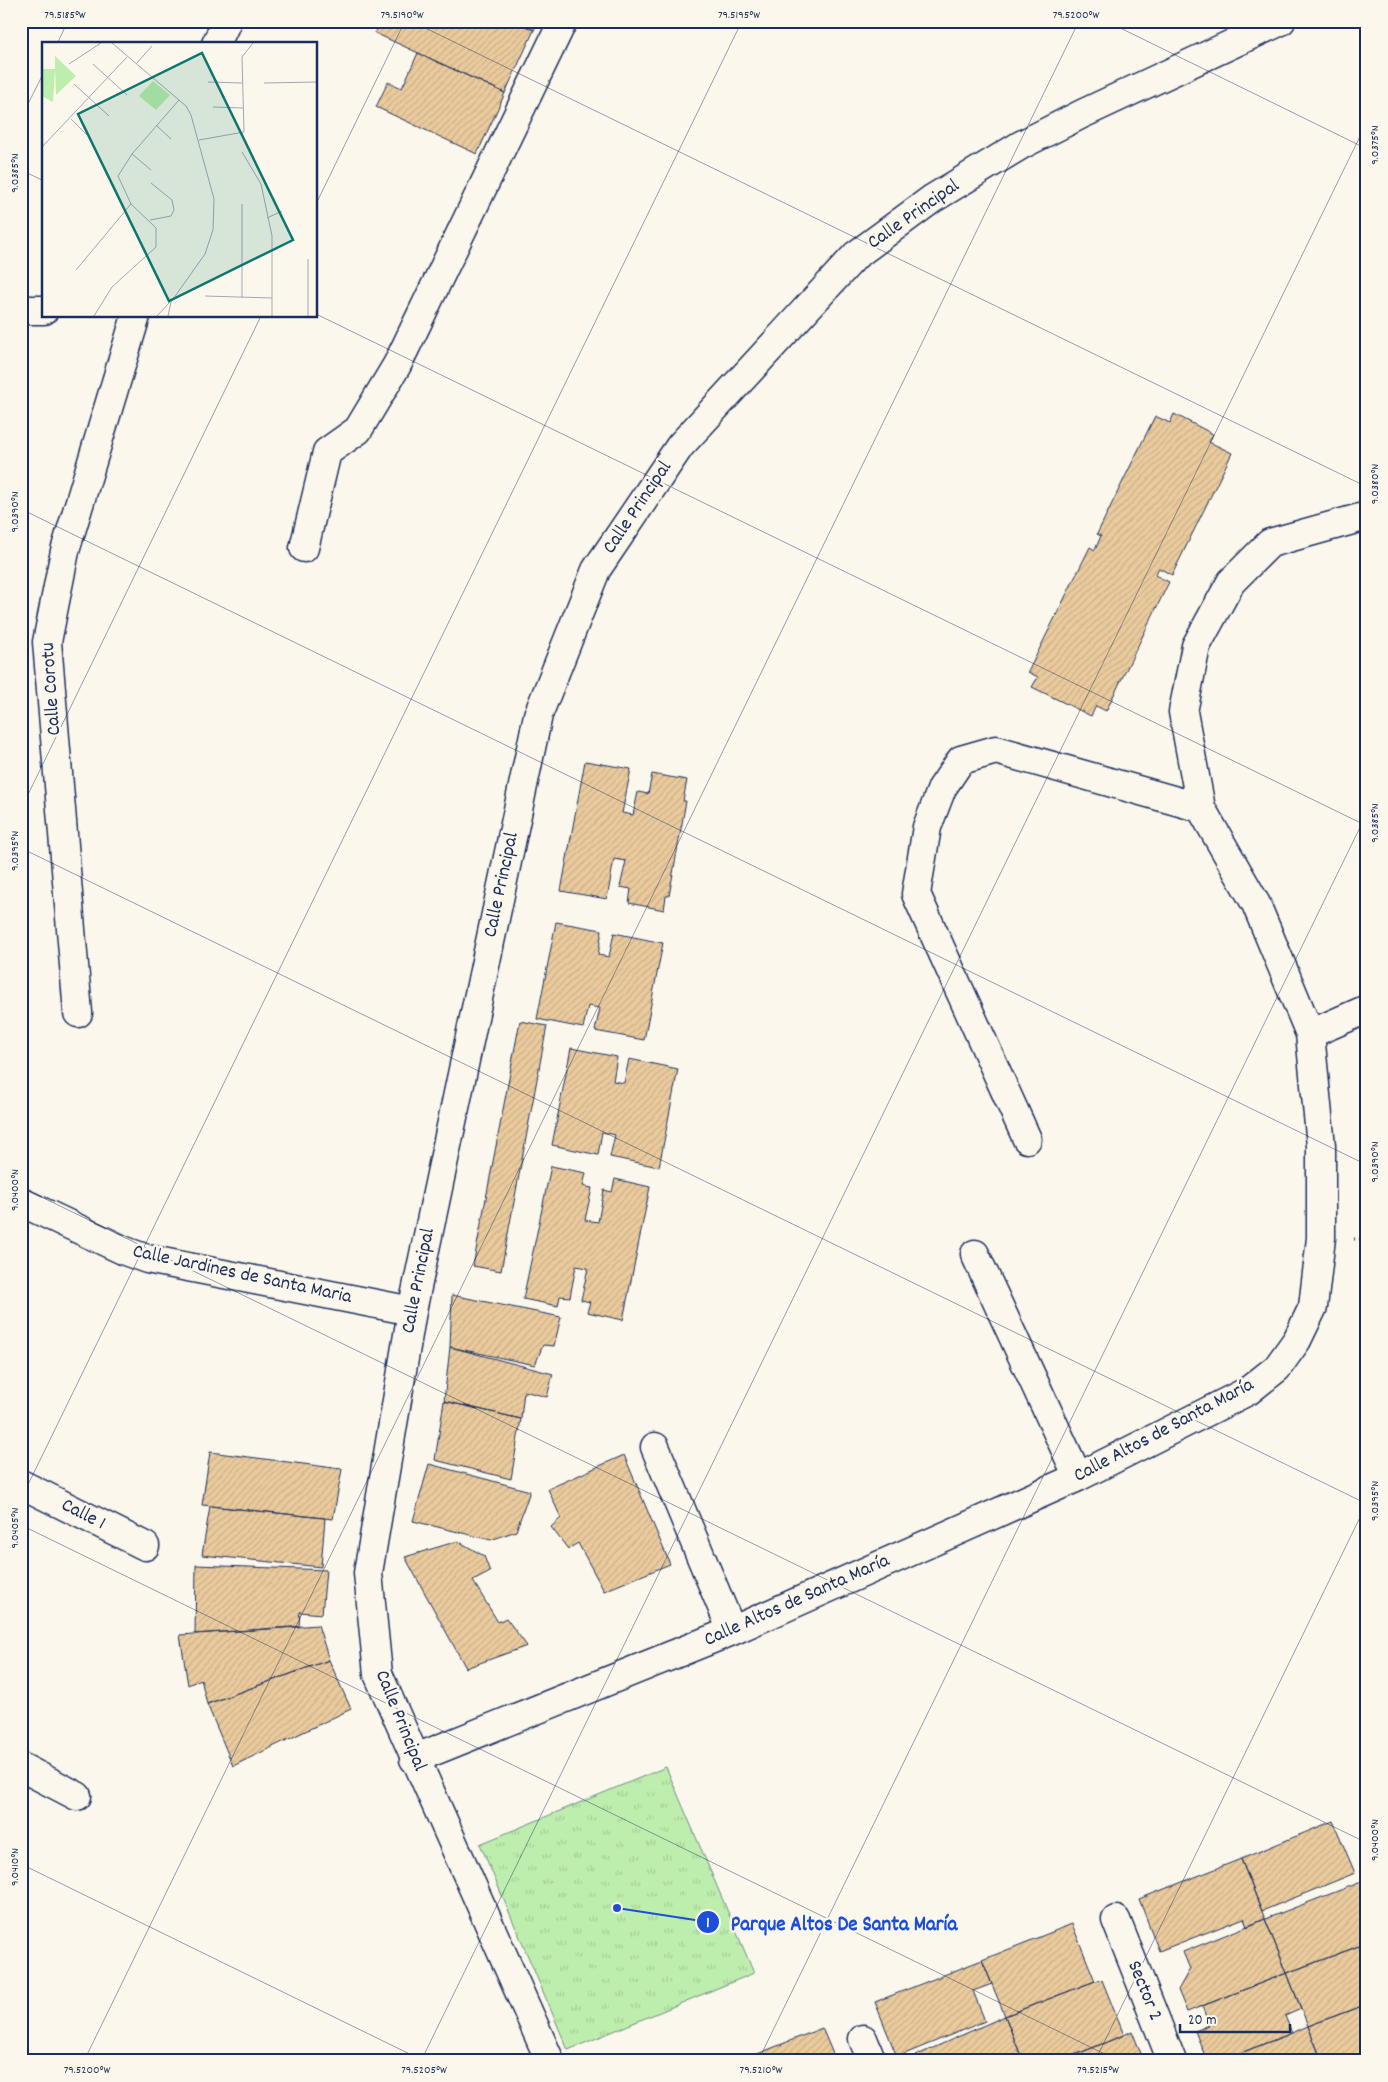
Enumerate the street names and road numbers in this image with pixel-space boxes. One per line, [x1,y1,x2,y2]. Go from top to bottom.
street label: Calle Principal [862,173,966,257]
street label: Calle Principal [597,456,680,560]
street label: Calle Corotu [35,642,69,736]
street label: Calle Principal [477,830,527,940]
street label: Calle Principal [395,1226,443,1336]
street label: Calle Jardines de Santa Maria [130,1238,355,1312]
street label: Calle Altos de Santa María [1069,1371,1260,1490]
street label: Calle 1 [56,1492,110,1538]
street label: Calle Altos de Santa María [700,1547,895,1655]
street label: Calle Principal [367,1666,433,1776]
street label: Sector 2 [1119,1957,1169,2025]

